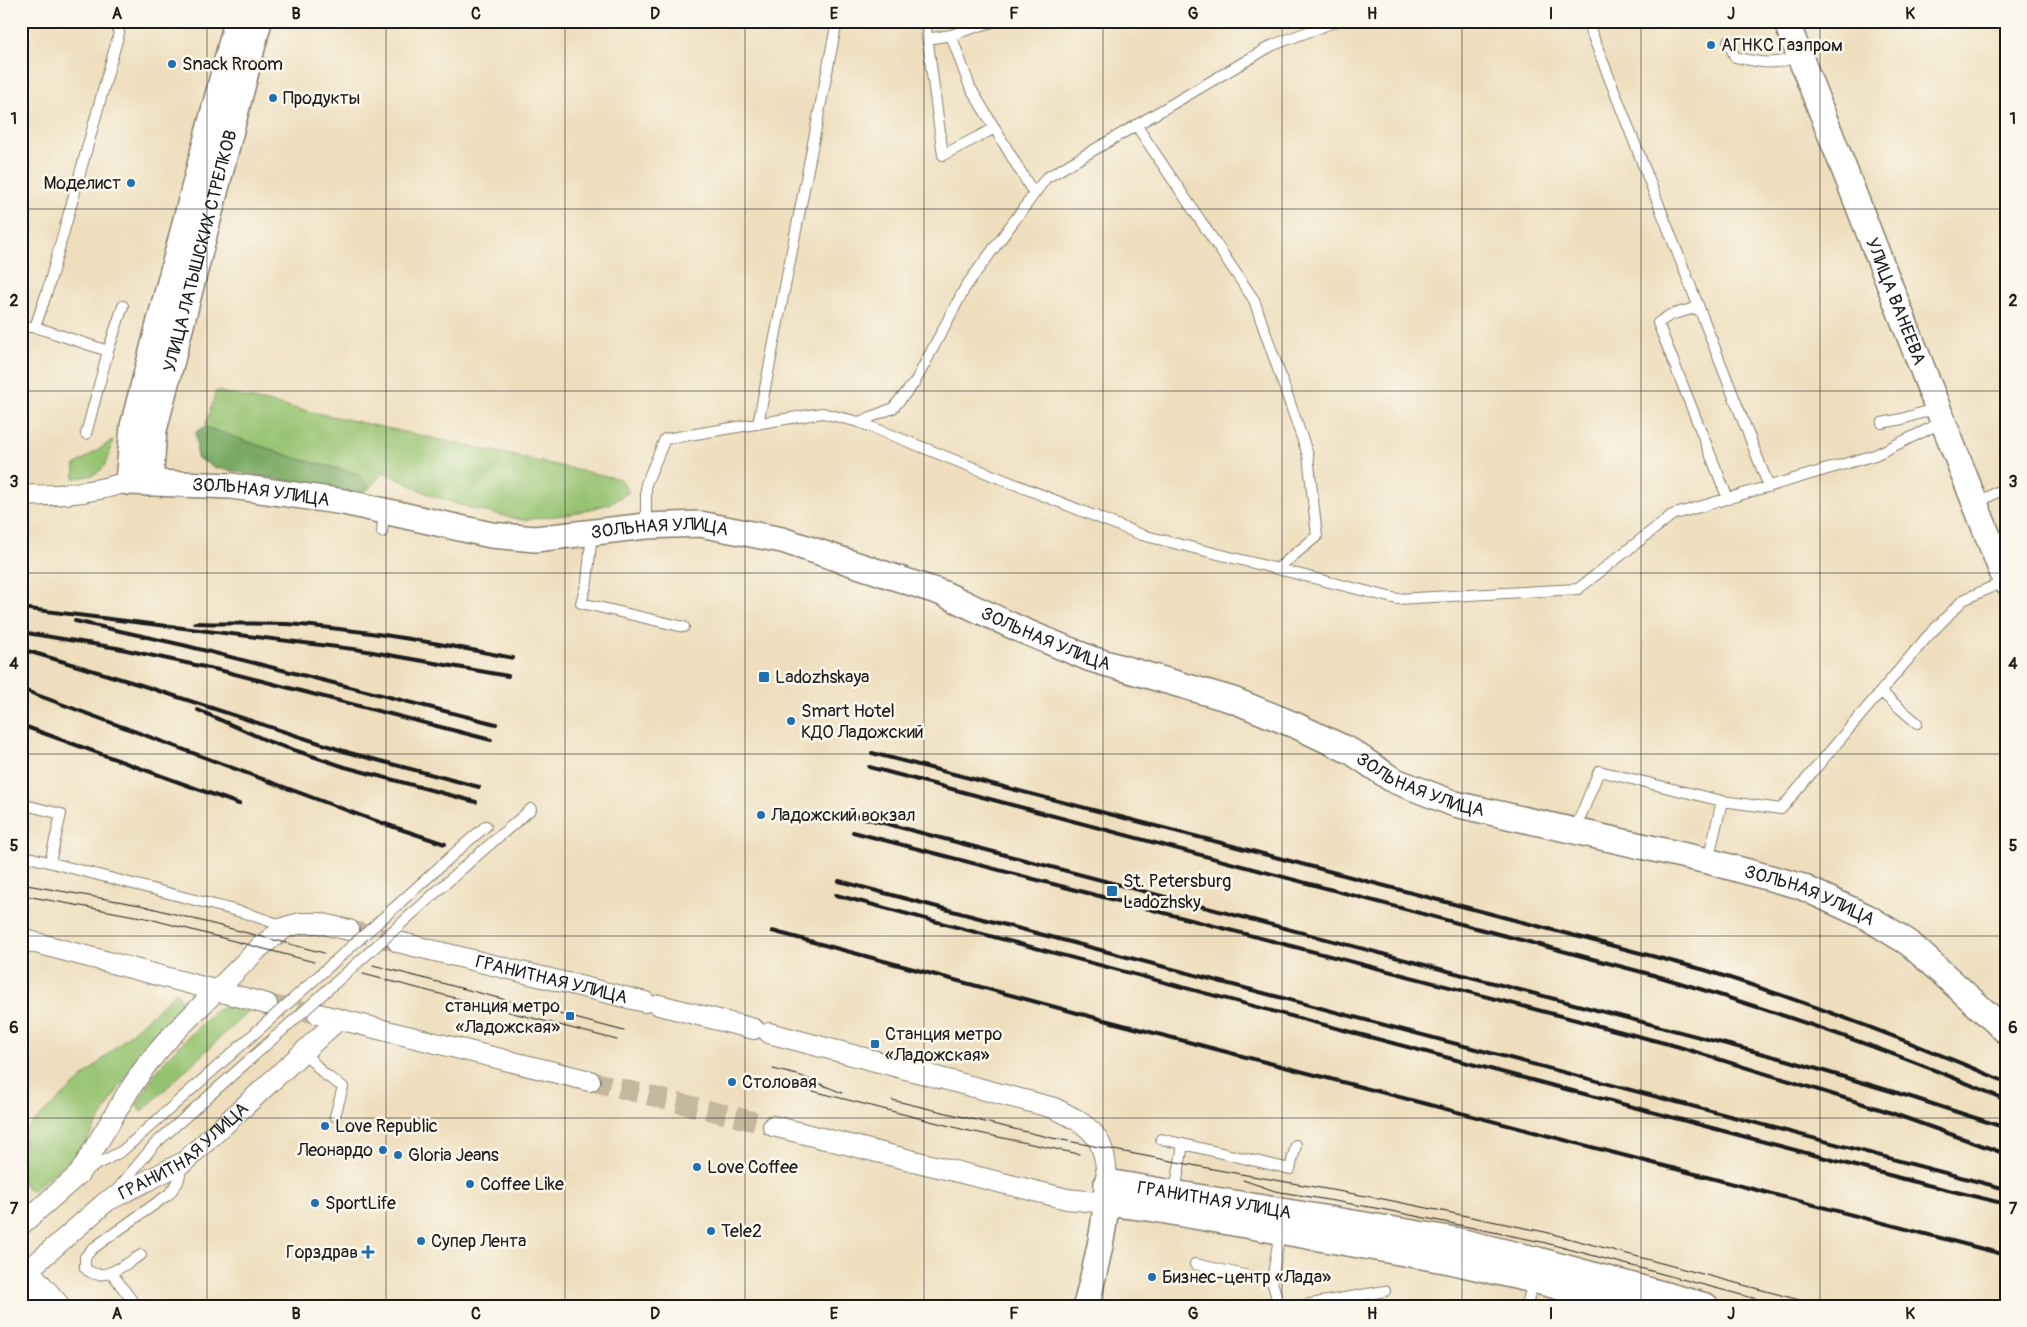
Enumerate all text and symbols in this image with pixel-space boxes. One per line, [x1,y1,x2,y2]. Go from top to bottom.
text: A [112,4,123,24]
text: B [291,4,301,24]
text: C [471,4,481,24]
text: D [650,4,660,24]
text: E [830,4,839,24]
text: F [1009,4,1019,24]
text: G [1188,4,1199,24]
text: H [1367,4,1377,24]
text: I [1549,4,1553,24]
text: J [1727,4,1735,24]
text: K [1905,4,1915,24]
place label: АГНКС Газпром [1721,34,1843,57]
marker: АГНКС Газпром [1705,39,1717,51]
place label: Snack Rroom [182,53,283,76]
marker: Snack Rroom [166,58,178,70]
place label: Продукты [283,87,360,110]
marker: Продукты [267,92,279,104]
text: 1 [11,109,17,129]
text: 1 [2010,109,2016,129]
street label: УЛИЦА ЛАТЫШСКИХ СТРЕЛКОВ [158,127,242,374]
place label: Моделист [43,172,121,195]
marker: Моделист [125,177,137,189]
street label: УЛИЦА ВАНЕЕВА [1861,234,1931,368]
text: 2 [10,291,19,311]
text: 2 [2009,291,2018,311]
text: 3 [10,472,19,492]
text: 3 [2009,472,2018,492]
street label: ЗОЛЬНАЯ УЛИЦА [192,473,332,511]
street label: ЗОЛЬНАЯ УЛИЦА [590,512,731,544]
street label: ЗОЛЬНАЯ УЛИЦА [978,601,1114,676]
text: 4 [9,654,19,674]
text: 4 [2008,654,2018,674]
place label: Ladozhskaya [775,666,869,689]
marker: Ladozhskaya [757,670,771,684]
place label: Smart Hotel КДО Ладожский [801,700,924,744]
marker: Smart Hotel КДО Ладожский [785,715,797,727]
street label: ЗОЛЬНАЯ УЛИЦА [1352,747,1487,822]
place label: Ладожский вокзал [770,804,915,827]
marker: Ладожский вокзал [755,809,767,821]
text: 5 [10,836,19,856]
text: 5 [2009,836,2018,856]
street label: ЗОЛЬНАЯ УЛИЦА [1742,860,1880,931]
place label: St. Petersburg Ladozhsky [1123,870,1231,914]
marker: St. Petersburg Ladozhsky [1105,884,1119,898]
street label: ГРАНИТНАЯ УЛИЦА [473,950,630,1009]
place label: станция метро «Ладожская» [445,995,560,1039]
marker: станция метро «Ладожская» [564,1010,576,1022]
text: 6 [9,1018,19,1038]
text: 6 [2008,1018,2018,1038]
place label: Станция метро «Ладожская» [885,1023,1002,1067]
marker: Станция метро «Ладожская» [869,1038,881,1050]
place label: Столовая [742,1071,817,1094]
marker: Столовая [726,1076,738,1088]
street label: ГРАНИТНАЯ УЛИЦА [114,1097,253,1205]
place label: Love Republic [335,1115,438,1138]
marker: Love Republic [319,1120,331,1132]
place label: Леонардо [296,1139,373,1162]
marker: Леонардо [377,1144,389,1156]
place label: Gloria Jeans [408,1144,499,1167]
marker: Gloria Jeans [392,1149,404,1161]
place label: Love Coffee [707,1156,798,1179]
marker: Love Coffee [691,1161,703,1173]
place label: Coffee Like [480,1173,564,1196]
street label: ГРАНИТНАЯ УЛИЦА [1136,1176,1293,1224]
marker: Coffee Like [464,1178,476,1190]
place label: SportLife [325,1192,396,1215]
marker: SportLife [309,1197,321,1209]
text: 7 [10,1199,19,1219]
text: 7 [2009,1199,2018,1219]
place label: Tele2 [721,1220,762,1243]
marker: Tele2 [705,1225,717,1237]
place label: Супер Лента [431,1230,526,1253]
marker: Супер Лента [415,1235,427,1247]
place label: Горздрав [286,1241,358,1264]
marker: Горздрав [362,1246,374,1258]
place label: Бизнес-центр «Лада» [1162,1266,1331,1289]
marker: Бизнес-центр «Лада» [1146,1271,1158,1283]
text: A [112,1304,123,1324]
text: B [291,1304,301,1324]
text: C [471,1304,481,1324]
text: D [650,1304,660,1324]
text: E [830,1304,839,1324]
text: F [1009,1304,1019,1324]
text: G [1188,1304,1199,1324]
text: H [1367,1304,1377,1324]
text: I [1549,1304,1553,1324]
text: J [1727,1304,1735,1324]
text: K [1905,1304,1915,1324]

